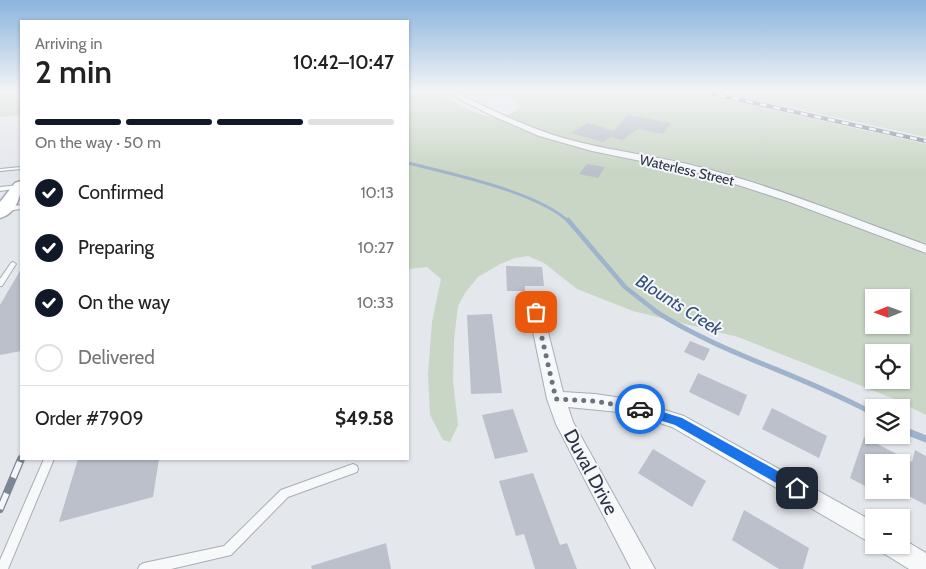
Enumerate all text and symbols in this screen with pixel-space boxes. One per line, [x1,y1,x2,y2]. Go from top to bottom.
text: Arriving in [35,34,102,53]
text: 10:42–10:47 [293,51,394,74]
text: 2 min [35,52,112,91]
text: On the way · 50 m [35,133,161,152]
street label: Waterless Street [638,150,736,190]
icon: check [35,179,63,207]
text: Confirmed [78,181,164,204]
text: 10:13 [360,183,394,202]
icon: check [35,234,63,262]
text: Preparing [78,236,154,259]
text: 10:27 [358,238,394,257]
water label: Blounts Creek [632,270,727,341]
icon: check [35,289,63,317]
north arrow [865,289,910,334]
map controls [865,289,910,554]
text: On the way [78,291,170,314]
pin [515,291,557,333]
text: 10:33 [357,293,394,312]
icon: bag [522,298,550,326]
button: locate [865,344,910,389]
text: Delivered [78,346,155,369]
courier [615,384,665,434]
icon: car [626,395,654,423]
button: layers [865,399,910,444]
text: Order #7909 [35,407,144,430]
text: $49.58 [335,407,394,430]
street label: Duval Drive [559,425,623,519]
button: + [865,454,910,499]
pin [776,467,818,509]
icon: home [783,474,811,502]
button: − [865,509,910,554]

